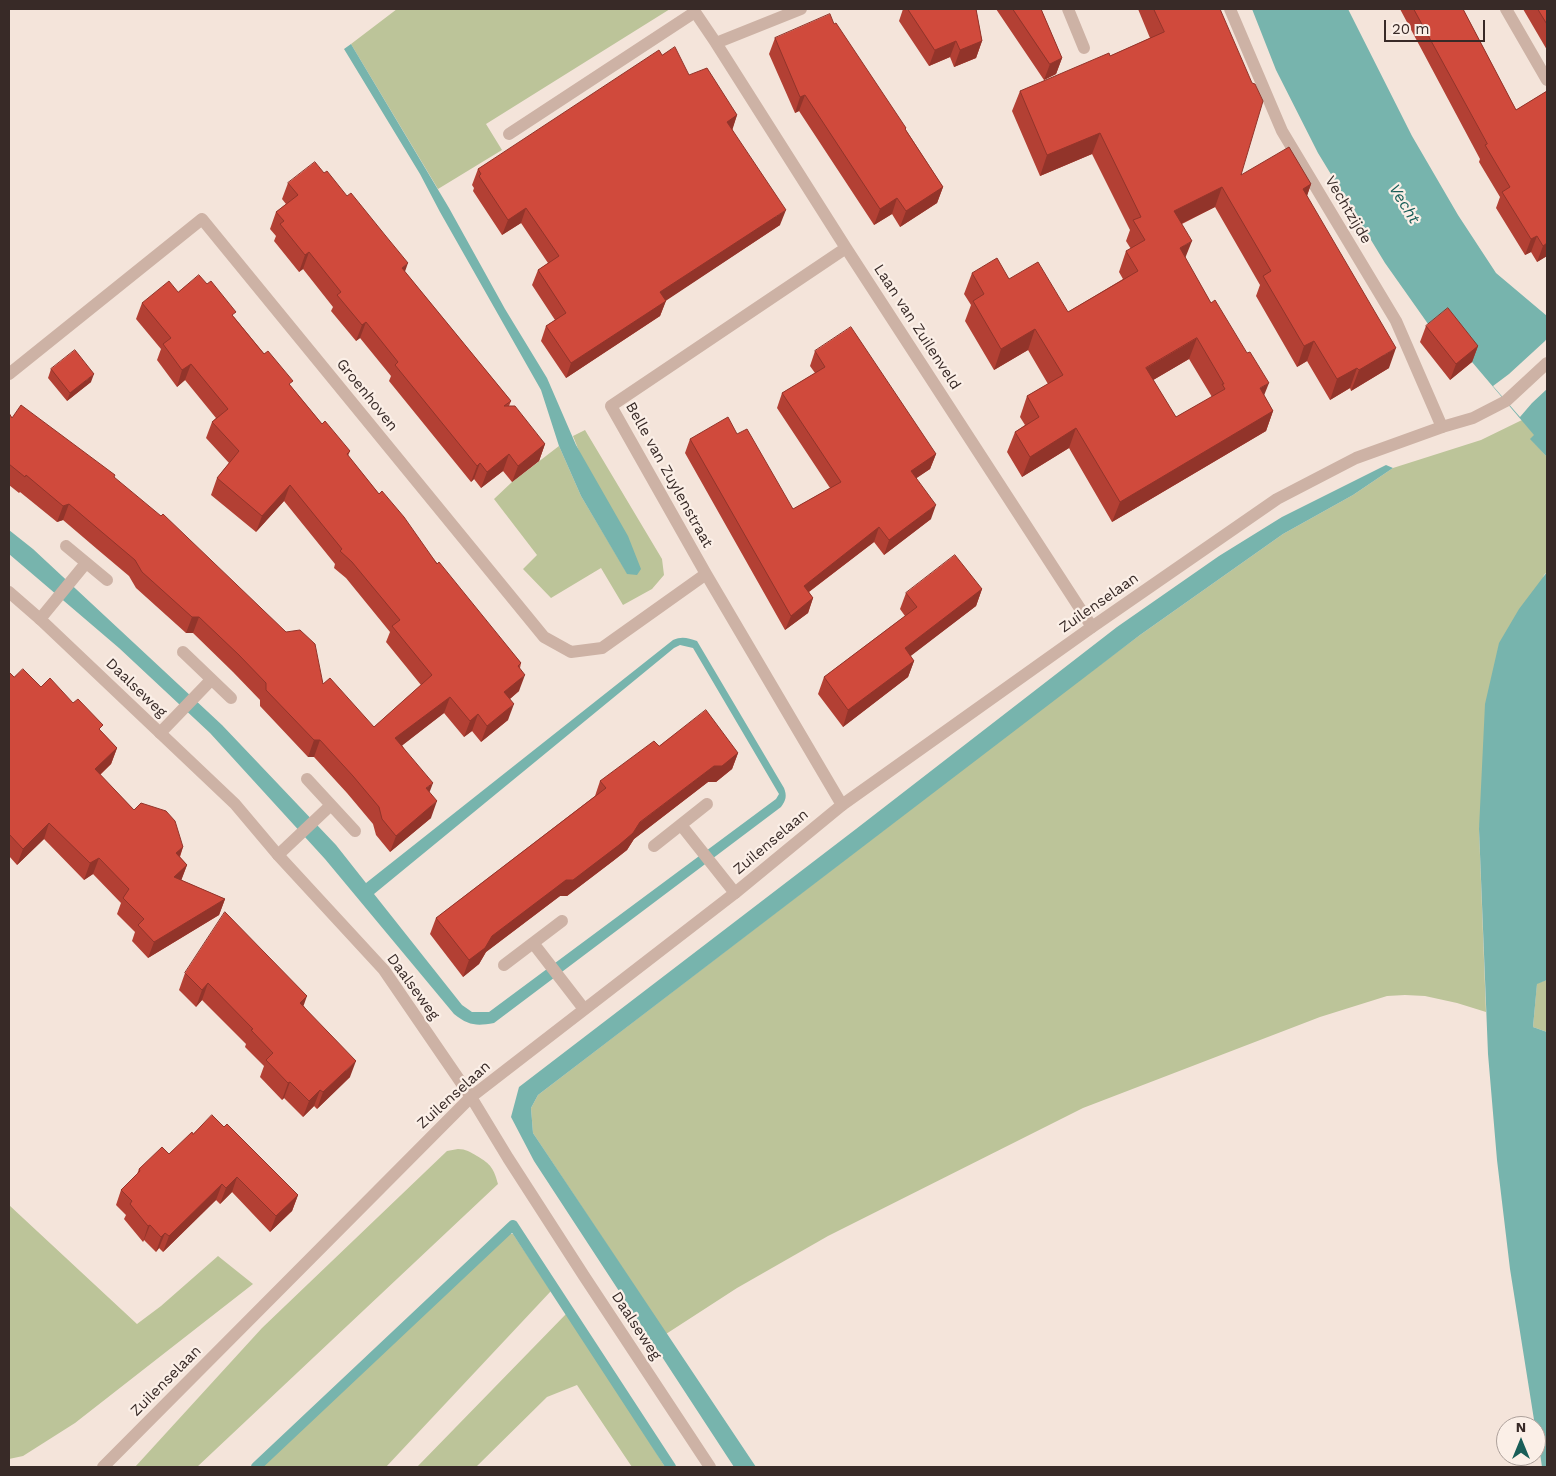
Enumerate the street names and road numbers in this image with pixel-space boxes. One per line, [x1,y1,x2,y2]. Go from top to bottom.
street label: Vechtzijde [1321,173,1375,247]
street label: Laan van Zuilenveld [870,261,964,393]
street label: Groenhoven [332,355,402,435]
street label: Belle van Zuylenstraat [621,399,717,551]
street label: Zuilenselaan [1056,569,1142,637]
street label: Daalseweg [102,655,170,721]
street label: Zuilenselaan [730,805,812,879]
street label: Daalseweg [383,950,443,1024]
street label: Zuilenselaan [414,1057,494,1133]
street label: Daalseweg [607,1289,665,1363]
street label: Zuilenselaan [127,1342,205,1420]

